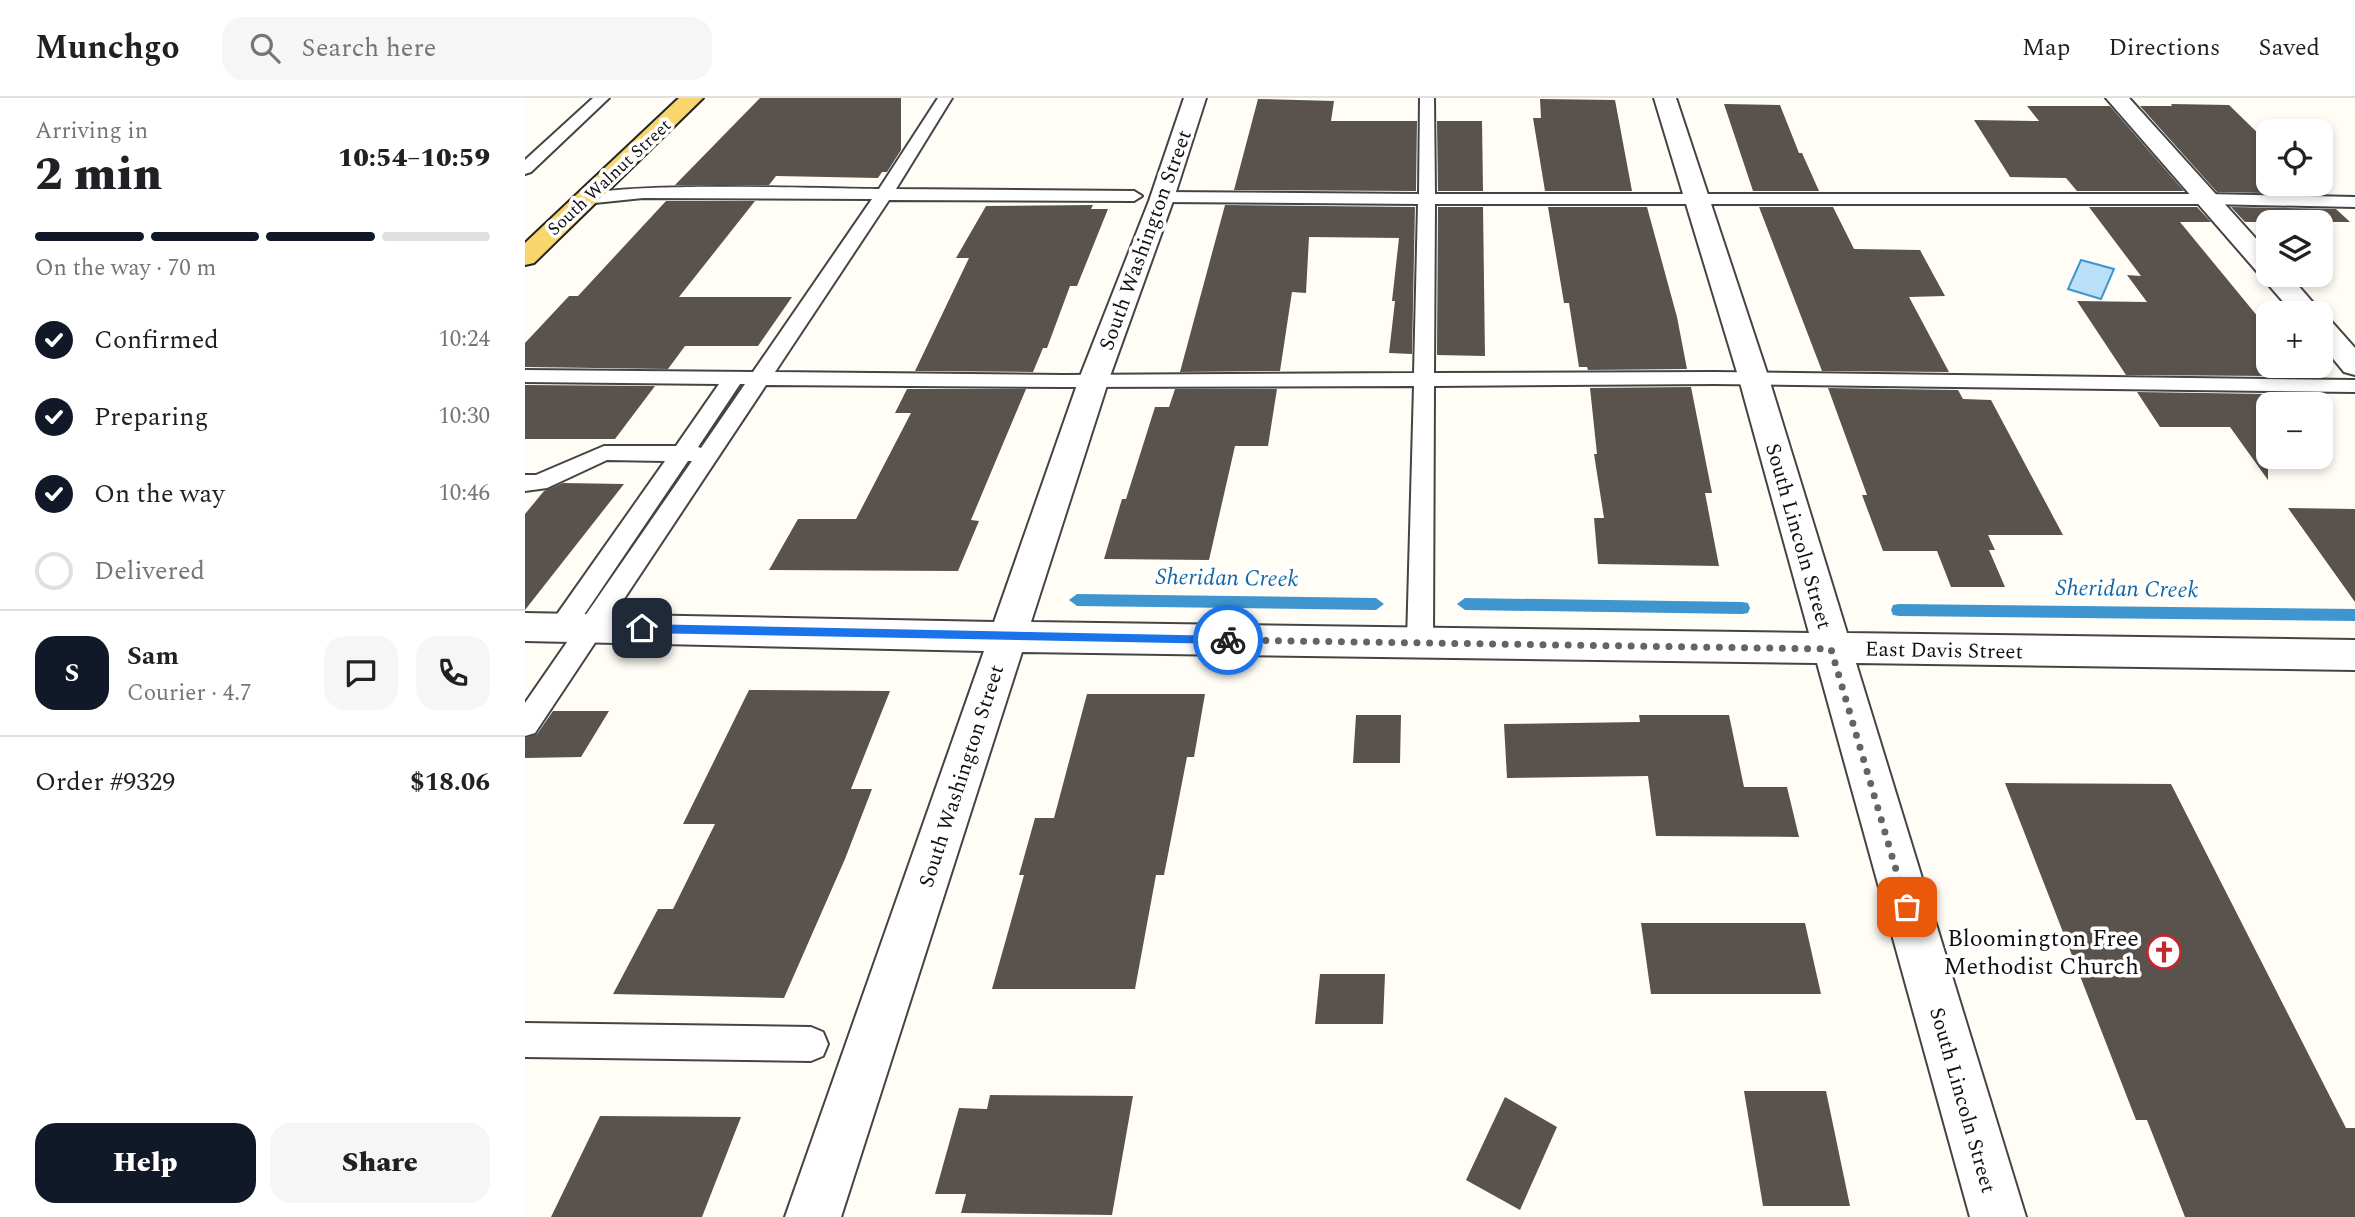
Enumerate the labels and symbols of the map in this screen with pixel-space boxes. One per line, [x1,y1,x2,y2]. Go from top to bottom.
street label: South Walnut Street [541,113,677,242]
street label: South Washington Street [1091,126,1201,355]
street label: South Lincoln Street [1756,440,1840,633]
water label: Sheridan Creek [1155,560,1299,597]
water label: Sheridan Creek [2055,571,2199,608]
pin [612,598,672,658]
courier [1193,605,1263,675]
street label: East Davis Street [1865,634,2023,668]
street label: South Washington Street [911,661,1013,892]
pin [1877,877,1937,937]
place label: Bloomington Free Methodist Church [1943,921,2139,985]
church icon: Bloomington Free Methodist Church [2145,933,2183,971]
street label: South Lincoln Street [1920,1004,2004,1197]

